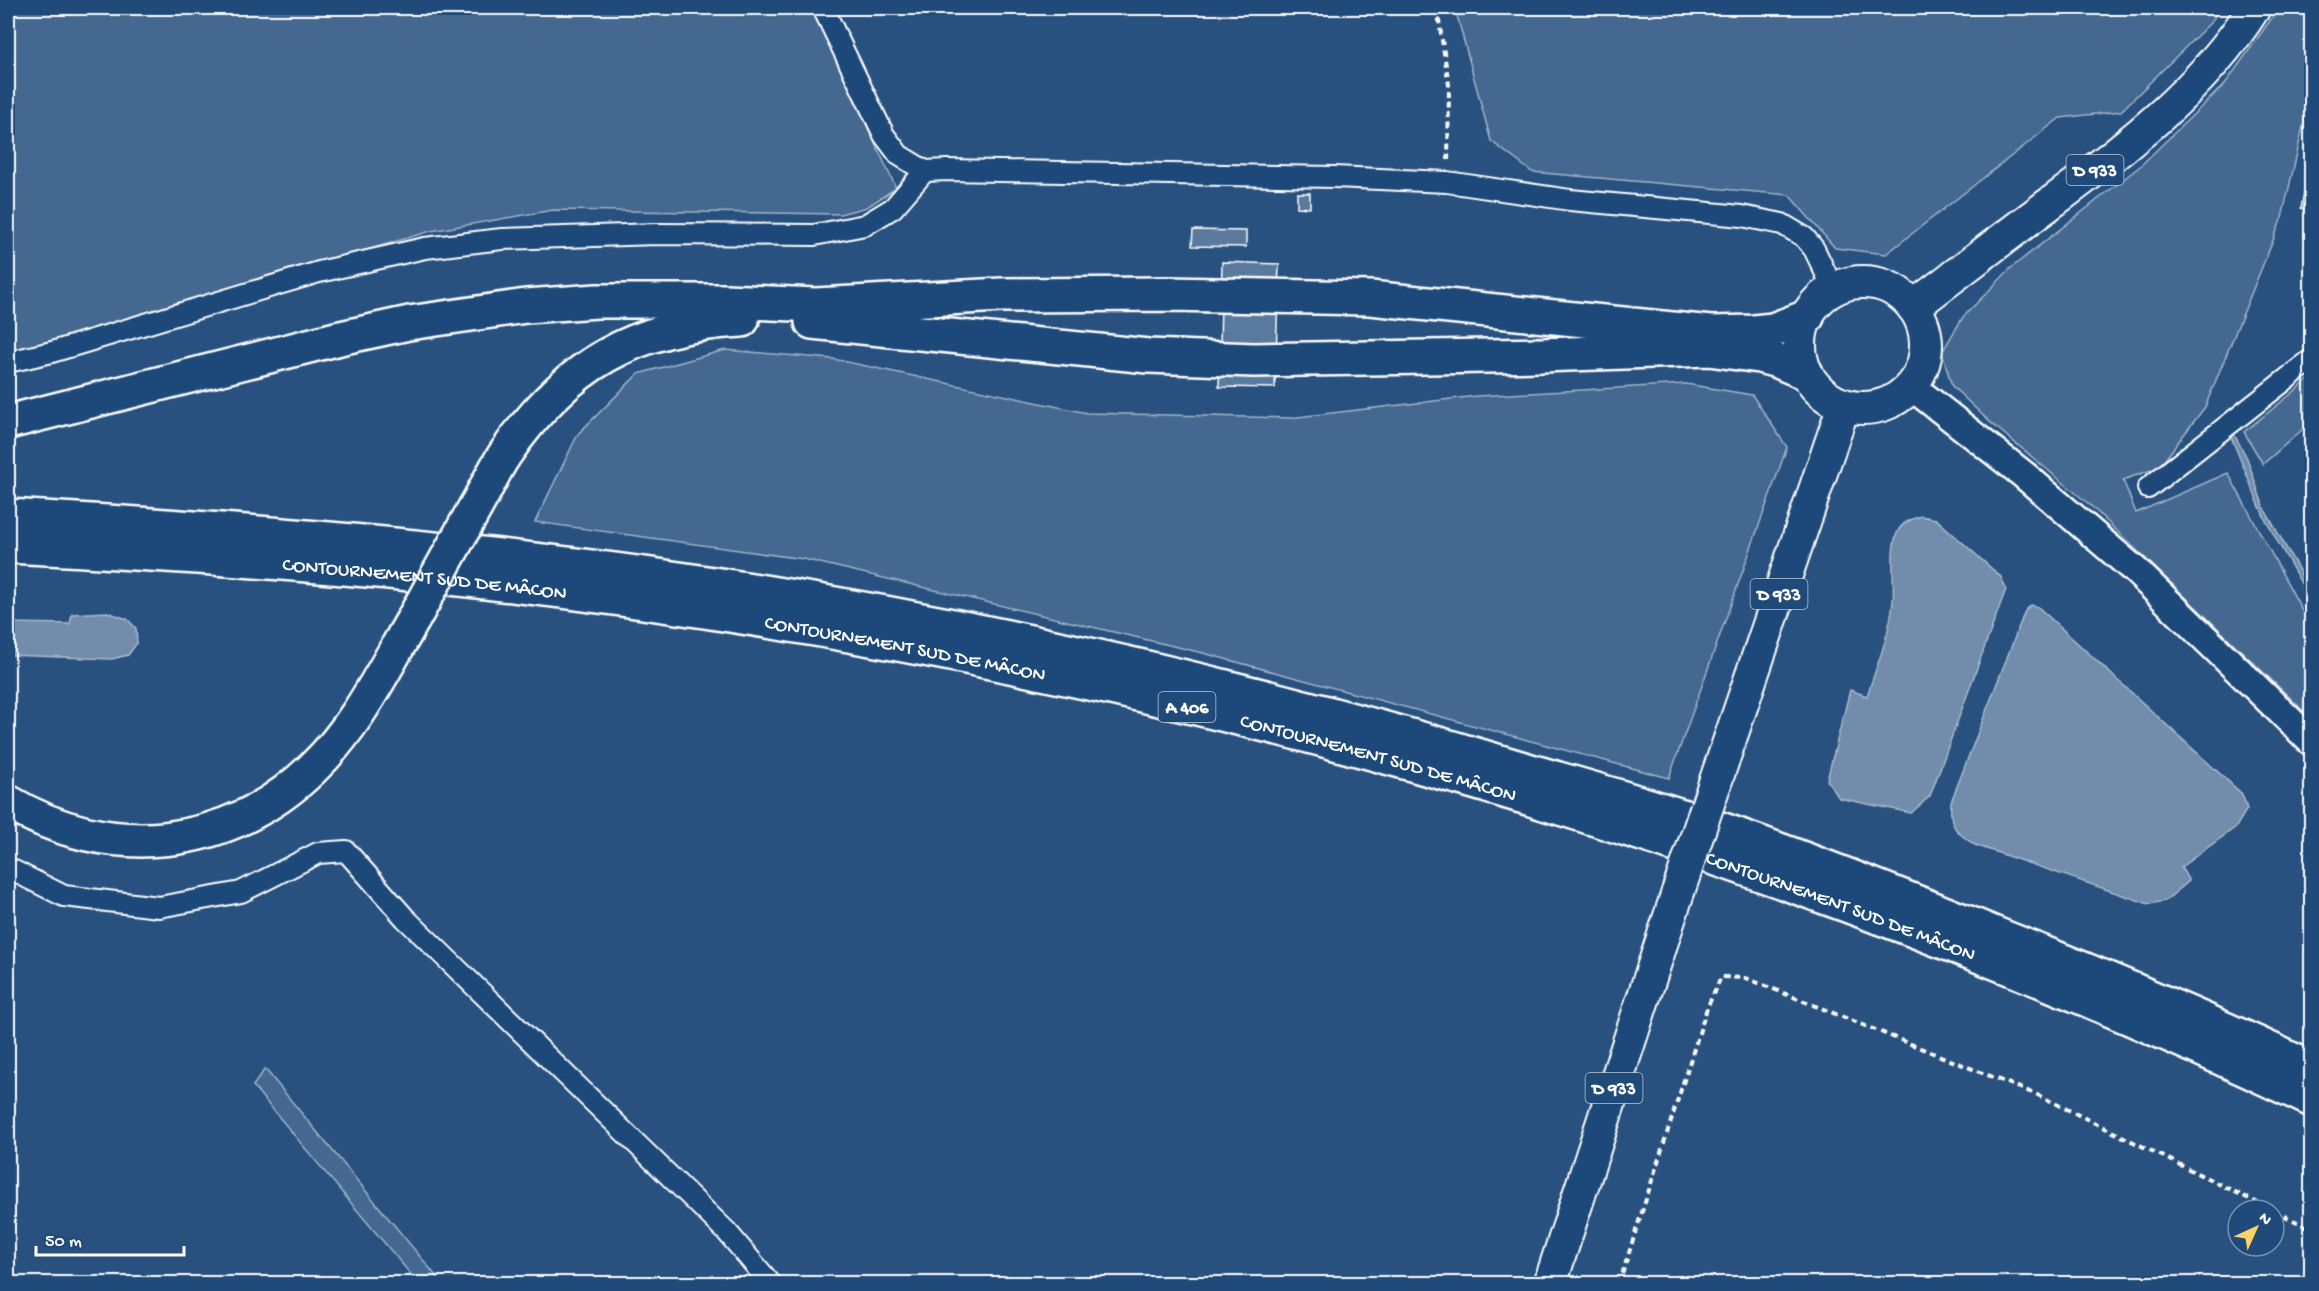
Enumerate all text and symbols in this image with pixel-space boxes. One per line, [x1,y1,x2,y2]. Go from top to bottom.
road number: D 933 [2066,155,2124,185]
street label: CONTOURNEMENT SUD DE MÂCON [281,555,568,607]
road number: D 933 [1750,579,1808,609]
street label: CONTOURNEMENT SUD DE MÂCON [763,613,1047,688]
road number: A 406 [1158,692,1216,722]
street label: CONTOURNEMENT SUD DE MÂCON [1237,711,1519,809]
street label: CONTOURNEMENT SUD DE MÂCON [1702,848,1978,968]
road number: D 933 [1586,1073,1642,1103]
north arrow [2226,1198,2286,1258]
text: N [2254,1209,2275,1231]
scale bar [36,1219,184,1257]
text: 50 m [45,1232,82,1253]

